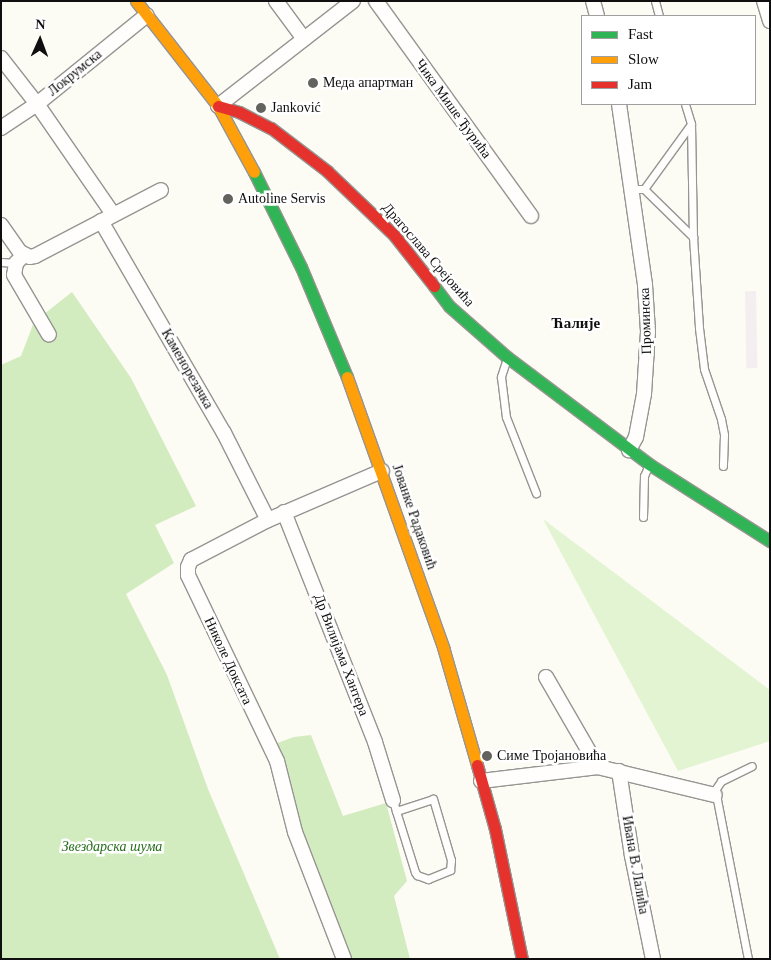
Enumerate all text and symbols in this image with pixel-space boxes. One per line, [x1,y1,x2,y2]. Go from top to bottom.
north arrow [15,15,65,65]
legend [581,15,756,105]
text: N [35,17,46,32]
text: Fast [628,26,653,42]
street label: Локрумска [45,46,105,100]
text: Slow [628,51,659,67]
street label: Чика Мише Ђурића [411,56,495,162]
place label: Меда апартман [323,75,413,91]
text: Jam [628,76,652,92]
marker: Меда апартман [307,77,319,89]
place label: Janković [271,100,321,116]
marker: Janković [255,102,267,114]
place label: Autoline Servis [238,191,325,207]
marker: Autoline Servis [222,193,234,205]
street label: Драгослава Срејовића [378,200,478,310]
street label: Проминска [636,287,656,355]
district label: Ћалије [552,315,600,333]
street label: Каменорезачка [157,326,217,412]
street label: Јованке Радаковић [388,462,440,572]
street label: Др Вилијама Хантера [310,592,372,718]
street label: Николе Доксата [200,614,256,708]
place label: Симе Тројановића [497,748,606,764]
marker: Симе Тројановића [481,750,493,762]
street label: Ивана В. Лалића [618,814,652,916]
park label: Звездарска шума [62,839,162,855]

